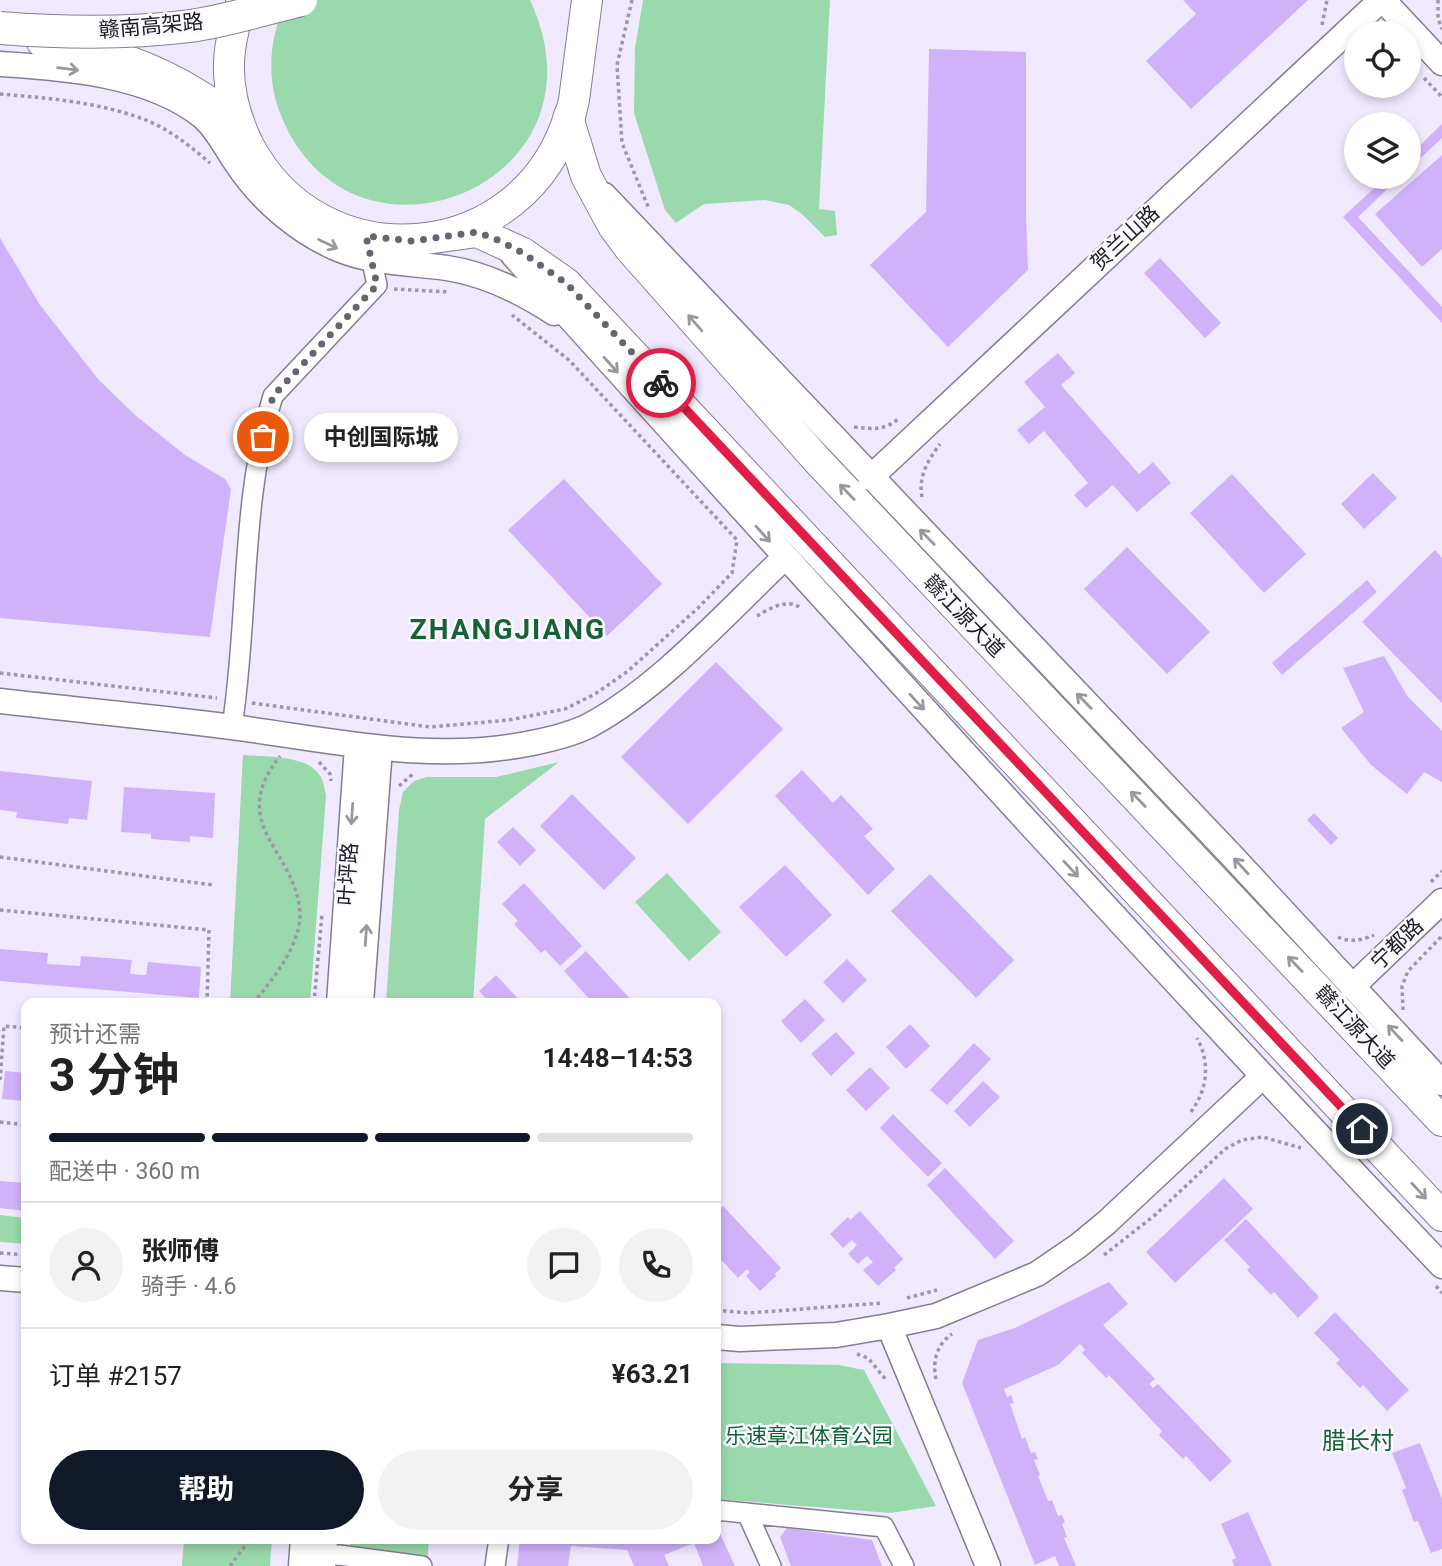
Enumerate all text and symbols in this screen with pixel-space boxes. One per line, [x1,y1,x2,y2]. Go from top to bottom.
street label: 赣南高架路 [98,9,204,43]
map controls [1344,21,1421,189]
button: locate [1344,21,1421,98]
one-way arrow [56,63,79,76]
button: layers [1344,112,1421,189]
street label: 贺兰山路 [1086,201,1164,275]
one-way arrow [317,238,338,251]
one-way arrow [687,314,703,332]
courier [626,348,696,418]
one-way arrow [603,356,620,373]
icon: bike [642,364,680,402]
pin [233,407,293,467]
callout: 中创国际城 [305,412,459,462]
icon: bag [244,418,282,456]
text: 中创国际城 [324,424,439,451]
one-way arrow [838,484,855,501]
one-way arrow [755,525,772,542]
one-way arrow [918,529,935,546]
street label: 赣江源大道 [919,570,1009,662]
district label: ZHANGJIANG [410,613,606,646]
one-way arrow [909,693,925,711]
one-way arrow [1075,693,1092,710]
one-way arrow [1130,791,1147,808]
one-way arrow [345,803,358,825]
street label: 叶坪路 [334,842,362,906]
one-way arrow [1232,858,1249,875]
one-way arrow [1063,860,1079,878]
street label: 宁都路 [1366,913,1428,975]
one-way arrow [360,924,373,946]
one-way arrow [1287,956,1304,973]
street label: 赣江源大道 [1310,980,1400,1074]
text: 预计还需 [49,1021,141,1048]
one-way arrow [1387,1025,1404,1042]
text: 14:48–14:53 [543,1043,693,1073]
text: 3 分钟 [49,1048,179,1102]
pin [1332,1099,1392,1159]
icon: home [1343,1110,1381,1148]
text: 配送中 · 360 m [49,1158,200,1185]
one-way arrow [1410,1182,1427,1199]
button: person [49,1228,123,1302]
button: chat [527,1228,601,1302]
button: phone [619,1228,693,1302]
text: 张师傅 [141,1236,219,1266]
text: 骑手 · 4.6 [141,1273,236,1300]
text: ¥63.21 [612,1359,693,1389]
text: 订单 #2157 [49,1361,182,1391]
park label: 乐速章江体育公园 [725,1424,893,1448]
district label: 腊长村 [1322,1427,1394,1455]
button: 帮助 [49,1450,364,1530]
button: 分享 [378,1450,693,1530]

